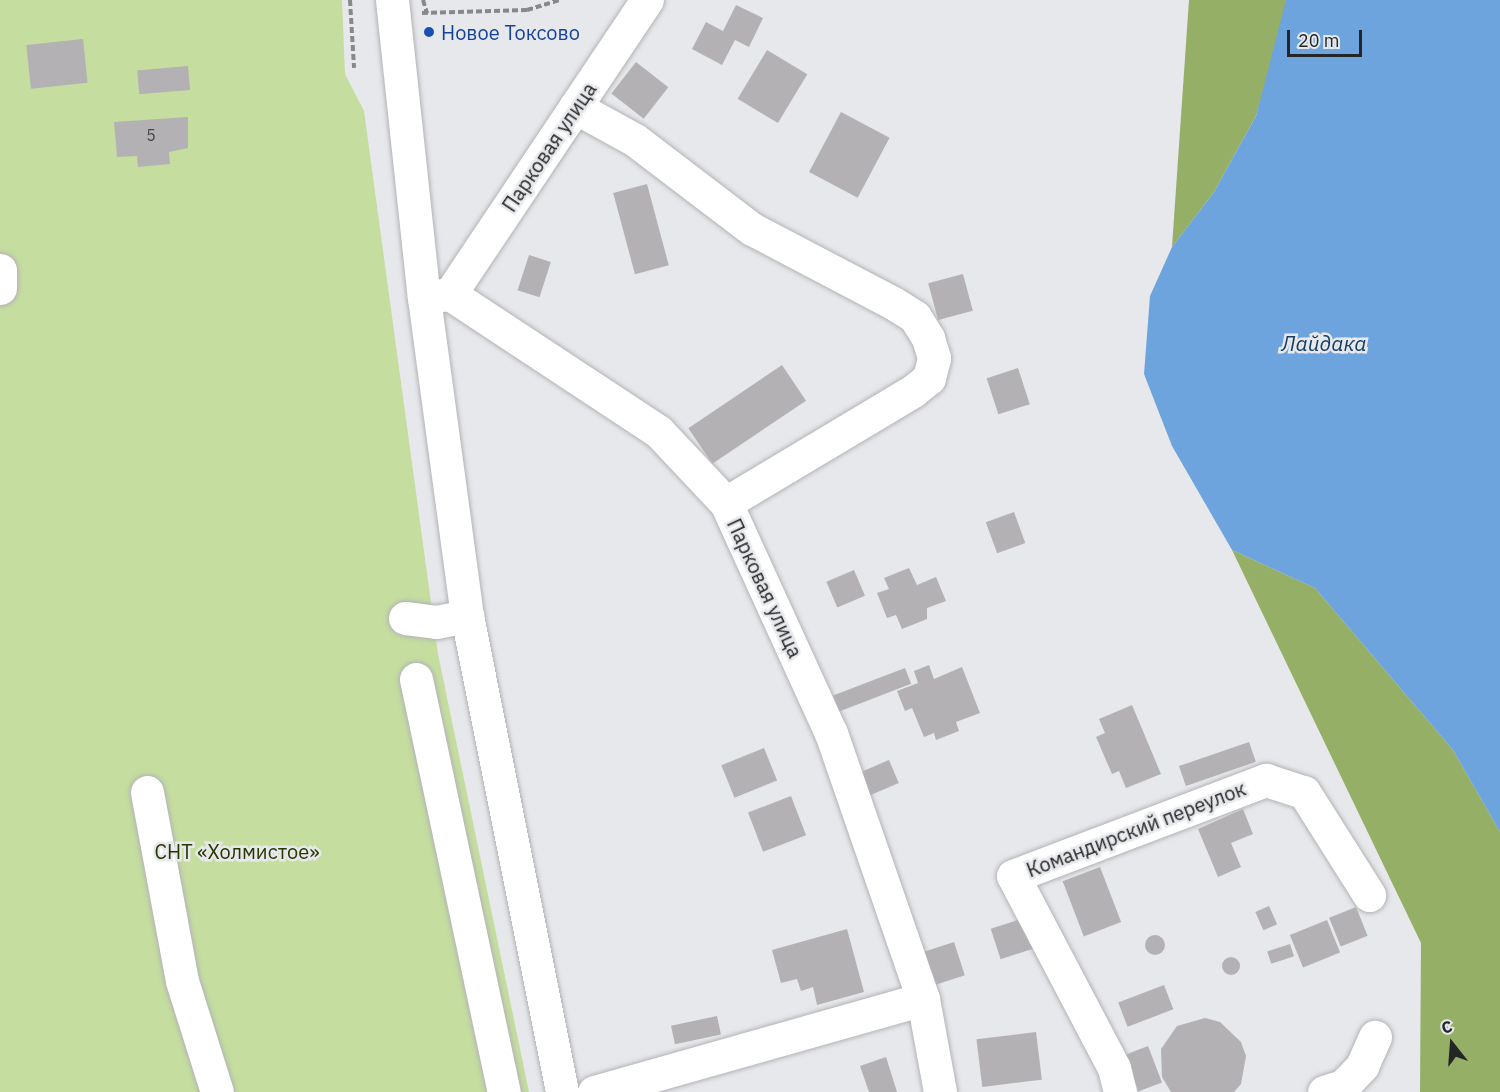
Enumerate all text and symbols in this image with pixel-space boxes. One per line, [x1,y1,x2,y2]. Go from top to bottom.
scale bar [1290,18,1365,56]
place label: Новое Токсово [441,20,580,44]
marker: Новое Токсово [422,25,436,39]
text: 20 m [1298,29,1340,52]
street label: Парковая улица [497,78,601,216]
house number: 5 [146,125,156,145]
water label: Лайдака [1282,330,1366,356]
street label: Парковая улица [722,515,808,661]
street label: Командирский переулок [1023,776,1249,882]
park label: СНТ «Холмистое» [155,839,319,863]
north arrow [1422,1014,1482,1074]
text: С [1439,1016,1455,1038]

